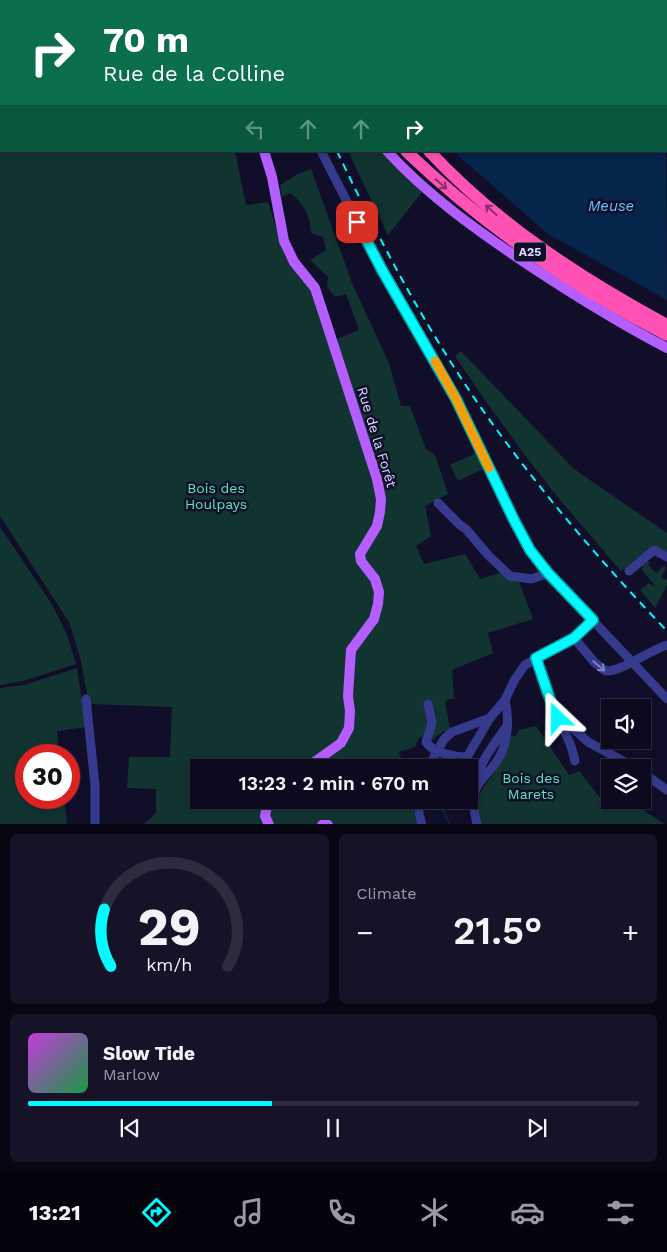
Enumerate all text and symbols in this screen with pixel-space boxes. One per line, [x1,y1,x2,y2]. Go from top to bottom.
text: 70 m [103,19,189,61]
icon: right [20,20,85,85]
text: Rue de la Colline [103,61,285,86]
icon: left [241,115,269,143]
icon: ahead [294,115,322,143]
icon: ahead [347,115,375,143]
icon: right [400,115,428,143]
one-way arrow [435,179,448,190]
water label: Meuse [588,197,634,215]
pin [336,201,378,243]
one-way arrow [485,204,498,216]
icon: arrive [343,208,371,236]
road number: A25 [514,242,546,262]
street label: Rue de la Forêt [354,385,400,489]
park label: Bois des Houlpays [185,480,247,512]
one-way arrow [593,660,606,671]
position arrow [531,691,583,743]
map controls [601,699,651,809]
button: sound [601,699,651,749]
speed limit sign: 30 [15,744,80,809]
button: layers [601,759,651,809]
park label: Bois des Marets [502,770,560,802]
text: 13:23 · 2 min · 670 m [239,772,429,795]
text: Climate [357,884,417,903]
text: 29 [138,897,201,958]
text: 21.5° [453,909,542,953]
text: − [357,916,373,949]
text: + [622,916,639,949]
text: km/h [146,954,192,975]
text: Slow Tide [103,1042,195,1065]
text: Marlow [103,1065,160,1084]
icon: previous [116,1114,144,1142]
icon: pause [319,1114,347,1142]
icon: next [523,1114,551,1142]
icon: directions [139,1195,174,1230]
icon: music [231,1195,266,1230]
icon: phone [324,1195,359,1230]
icon: climate [417,1195,452,1230]
icon: car [510,1195,545,1230]
icon: filters [603,1195,638,1230]
text: 13:21 [29,1200,81,1225]

